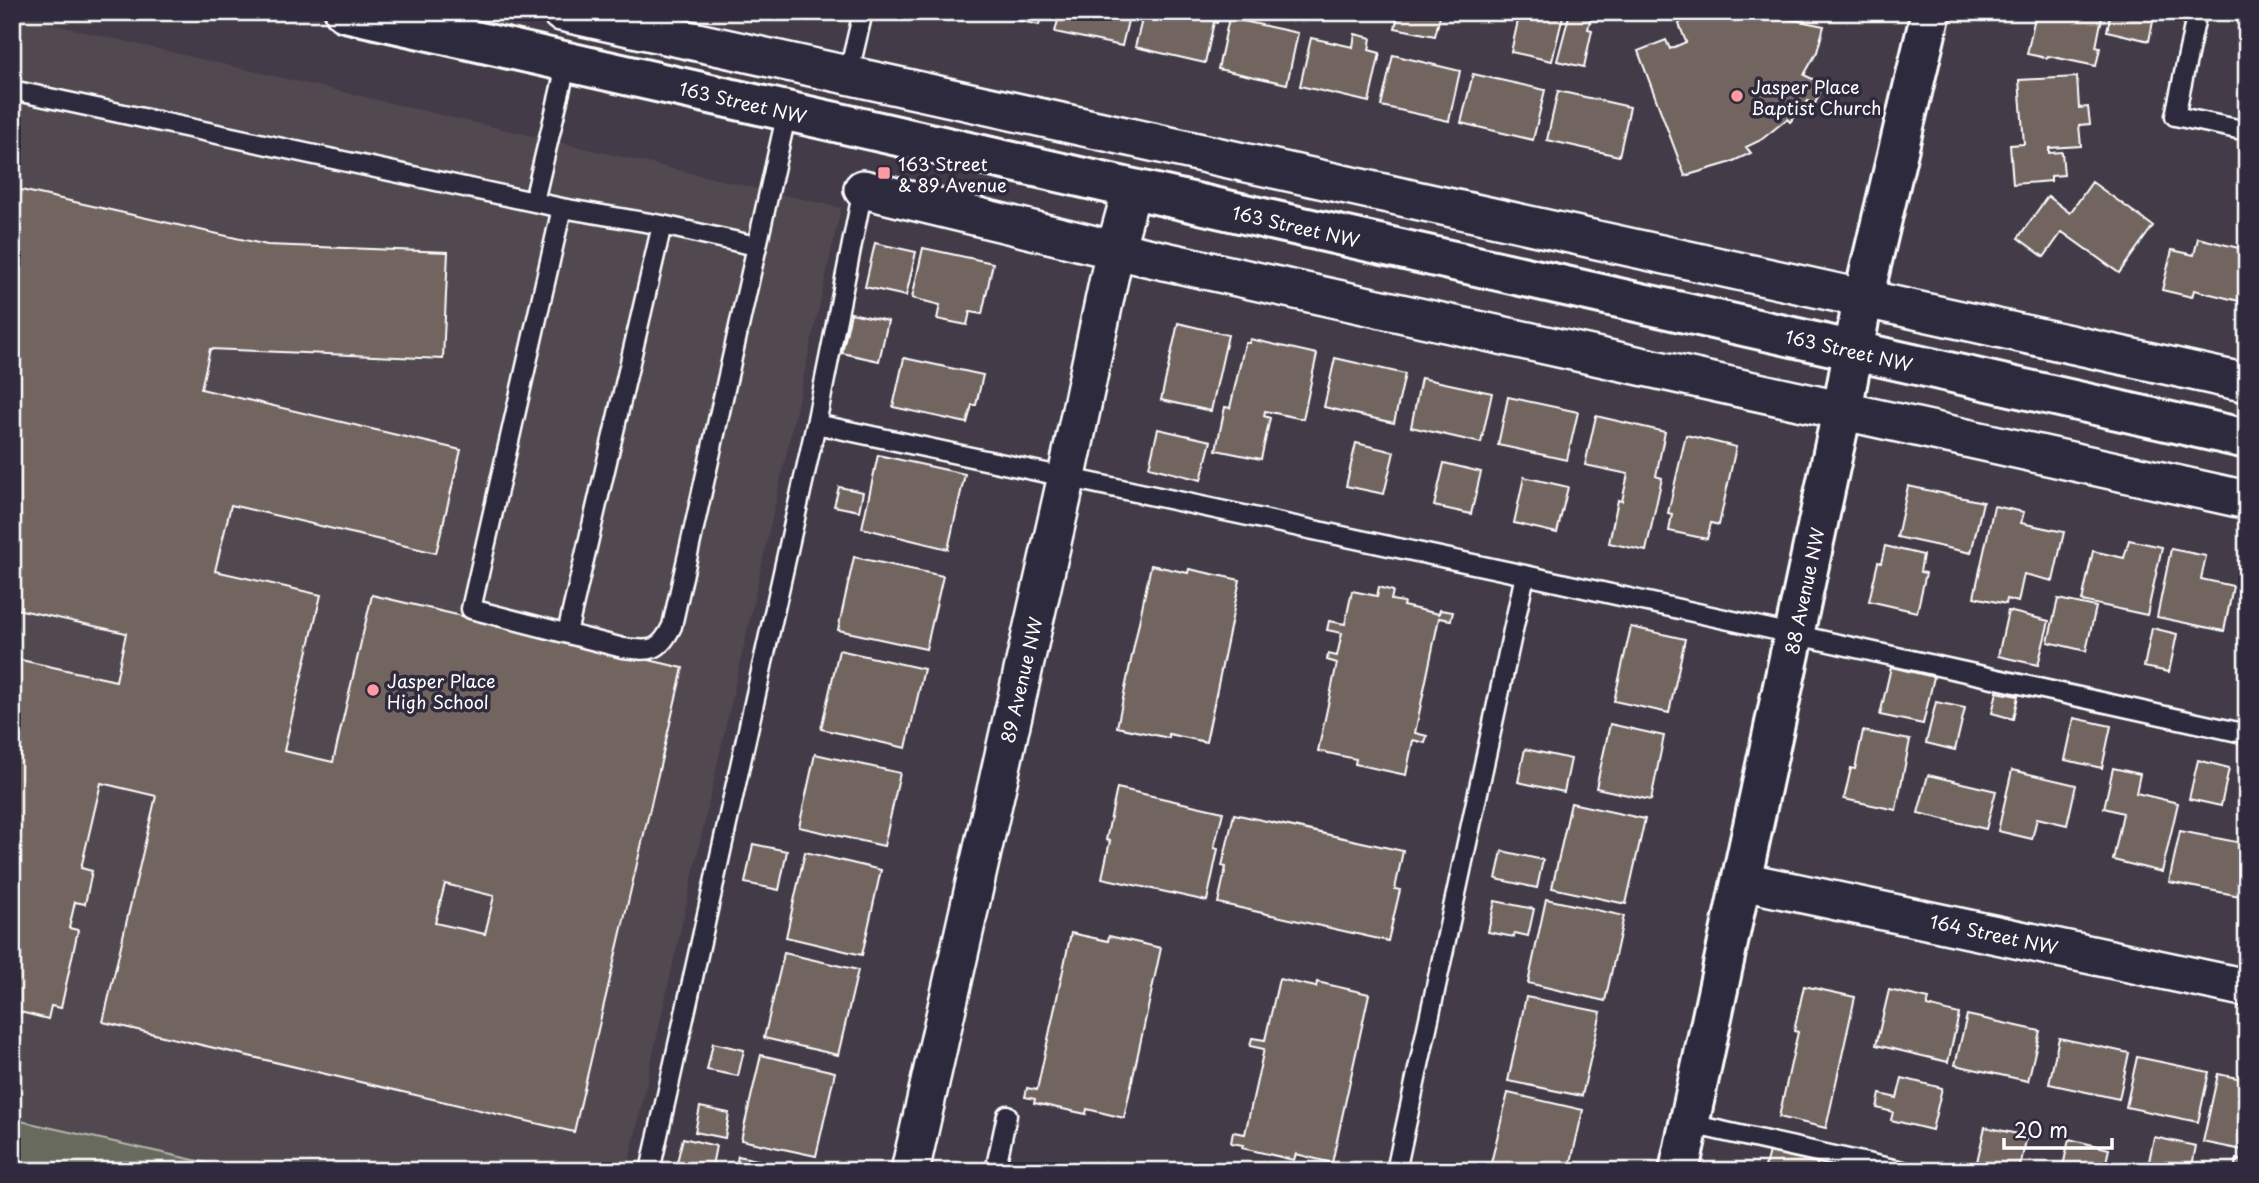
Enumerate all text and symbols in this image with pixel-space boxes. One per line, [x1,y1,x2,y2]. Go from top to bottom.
place label: Jasper Place Baptist Church [1751,73,1881,121]
street label: 163 Street NW [677,74,809,130]
marker: Jasper Place Baptist Church [1729,88,1745,104]
place label: 163 Street & 89 Avenue [898,150,1007,198]
marker: 163 Street & 89 Avenue [876,165,892,181]
street label: 163 Street NW [1230,198,1362,254]
street label: 163 Street NW [1783,322,1915,378]
street label: 88 Avenue NW [1777,525,1831,657]
street label: 89 Avenue NW [993,614,1049,746]
place label: Jasper Place High School [387,667,496,715]
marker: Jasper Place High School [365,682,381,698]
street label: 164 Street NW [1927,907,2061,961]
scale bar [2004,1106,2112,1150]
text: 20 m [2014,1113,2068,1145]

